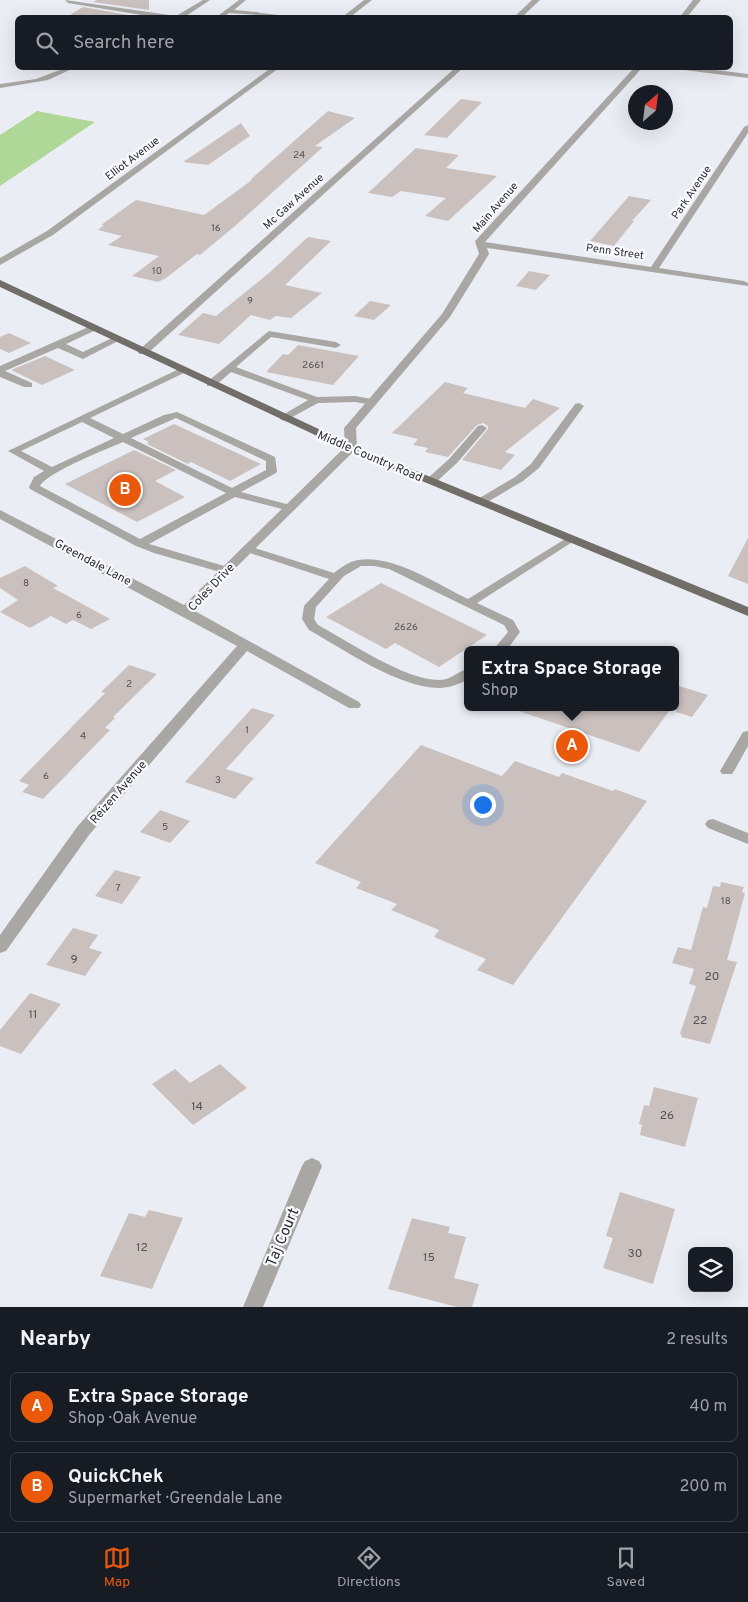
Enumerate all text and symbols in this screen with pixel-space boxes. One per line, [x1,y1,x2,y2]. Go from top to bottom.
search box [15,15,733,70]
icon: search [33,29,61,57]
text: Search here [73,31,175,55]
north arrow [628,85,673,130]
street label: Elliot Avenue [103,134,163,184]
house number: 24 [293,149,305,162]
street label: Park Avenue [669,163,715,222]
street label: Mc Gaw Avenue [260,171,327,233]
street label: Main Avenue [470,180,521,236]
house number: 16 [211,222,221,235]
street label: Penn Street [585,241,645,263]
house number: 10 [152,265,162,278]
house number: 9 [247,295,253,308]
house number: 2661 [302,359,324,372]
street label: Middle Country Road [315,428,424,486]
pin: B [109,471,141,509]
street label: Greendale Lane [51,536,134,590]
street label: Coles Drive [185,560,239,615]
house number: 8 [23,577,29,590]
house number: 6 [76,609,82,622]
house number: 2626 [394,621,418,634]
popup [464,646,679,711]
text: Extra Space Storage [481,657,662,681]
house number: 2 [126,678,132,691]
text: Shop [481,681,518,701]
house number: 1 [245,724,249,737]
pin: A [556,727,588,765]
house number: 4 [80,730,86,743]
street label: Reizen Avenue [87,758,151,828]
house number: 6 [43,770,49,783]
house number: 3 [215,774,221,787]
your location [470,792,496,818]
house number: 5 [162,821,168,834]
house number: 7 [115,882,121,895]
house number: 18 [721,895,731,908]
house number: 9 [70,952,78,968]
house number: 20 [704,969,720,985]
house number: 11 [29,1007,37,1023]
house number: 22 [693,1013,707,1029]
house number: 14 [191,1099,203,1115]
house number: 26 [660,1108,674,1124]
street label: Taj Court [263,1205,304,1270]
house number: 12 [136,1240,148,1256]
house number: 30 [628,1246,642,1262]
map controls [688,1247,733,1292]
button: layers [688,1247,733,1292]
house number: 15 [423,1250,435,1266]
text: Nearby [20,1326,91,1353]
text: 2 results [666,1330,728,1350]
text: Extra Space Storage [68,1385,249,1409]
text: A [31,1397,43,1417]
text: 40 m [689,1397,727,1417]
text: Shop · Oak Avenue [68,1409,197,1429]
text: QuickChek [68,1465,164,1489]
text: B [31,1477,43,1497]
text: 200 m [679,1477,727,1497]
text: Supermarket · Greendale Lane [68,1489,282,1509]
tab: Map [103,1544,131,1591]
tab: Directions [337,1544,401,1591]
tab: Saved [607,1544,645,1591]

